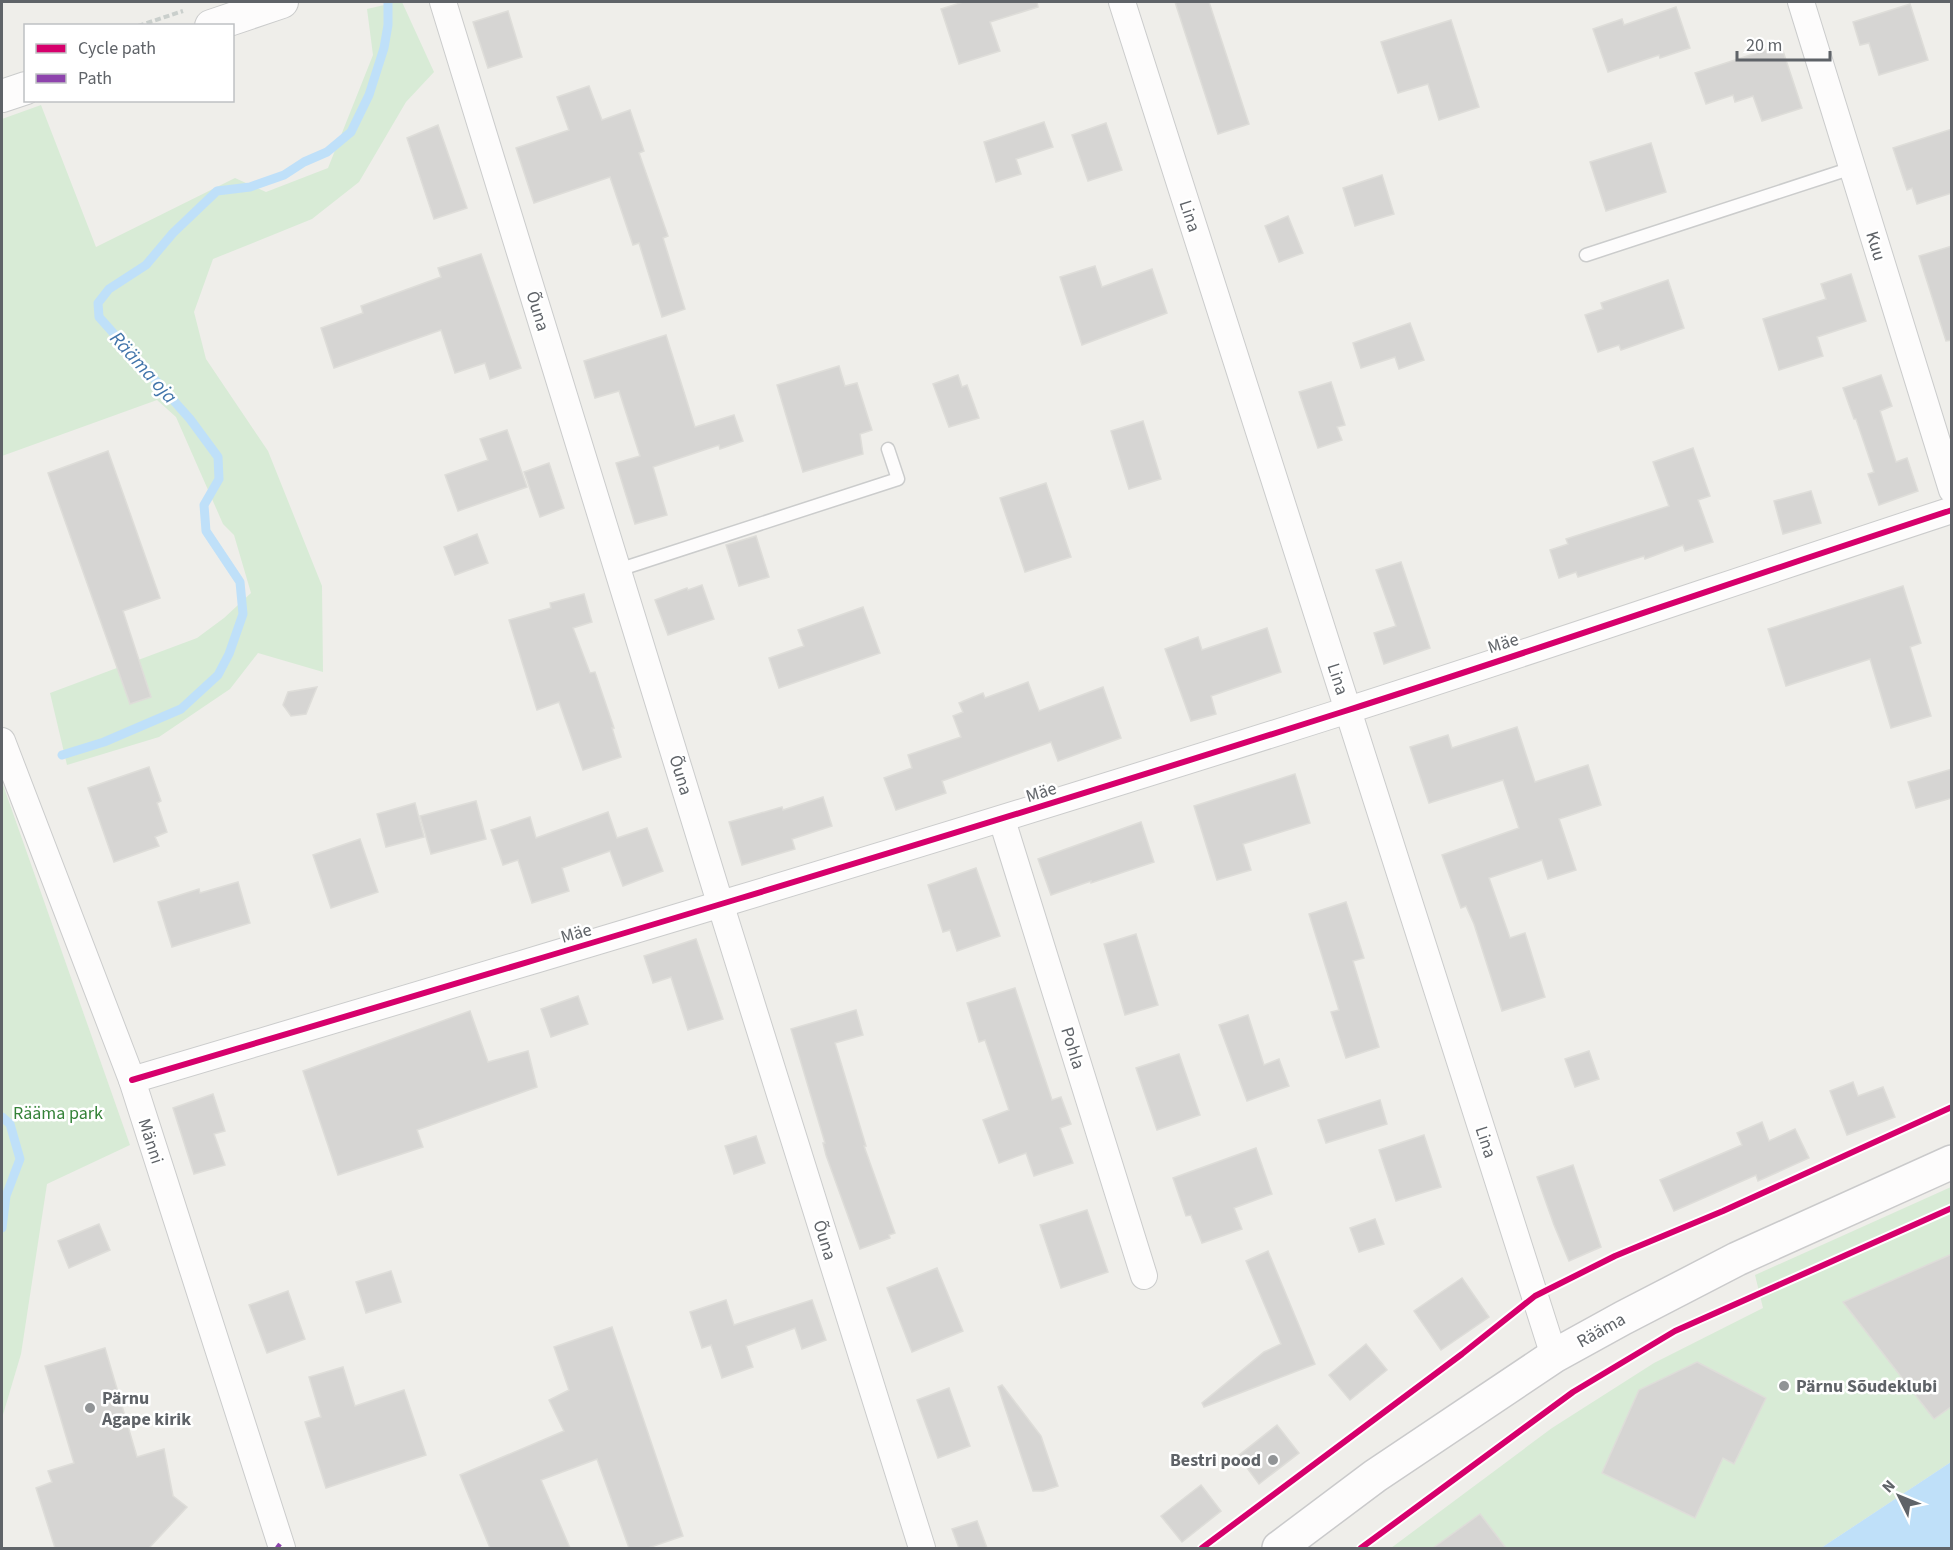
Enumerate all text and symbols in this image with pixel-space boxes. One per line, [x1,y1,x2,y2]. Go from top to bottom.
legend [24,24,234,102]
scale bar [1737,24,1830,62]
text: 20 m [1746,33,1782,58]
text: Cycle path [78,36,156,61]
text: Path [78,66,112,91]
street label: Lina [1173,197,1206,235]
street label: Kuu [1859,228,1892,264]
street label: Õuna [520,288,555,334]
water label: Rääma oja [103,325,184,410]
street label: Mäe [1485,627,1522,660]
street label: Lina [1321,660,1354,698]
street label: Õuna [663,752,698,798]
street label: Mäe [1023,776,1060,809]
street label: Mäe [558,917,595,950]
street label: Pohla [1054,1024,1091,1072]
park label: Rääma park [13,1101,103,1126]
street label: Männi [131,1115,170,1167]
street label: Lina [1469,1123,1502,1161]
street label: Õuna [807,1217,842,1263]
street label: Rääma [1572,1307,1630,1354]
place label: Pärnu Sõudeklubi [1796,1374,1937,1399]
marker: Pärnu Sõudeklubi [1777,1379,1791,1393]
place label: Pärnu Agape kirik [101,1386,191,1432]
marker: Pärnu Agape kirik [83,1401,97,1415]
place label: Bestri pood [1170,1448,1261,1473]
marker: Bestri pood [1266,1453,1280,1467]
north arrow [1869,1466,1929,1526]
text: N [1877,1475,1900,1498]

